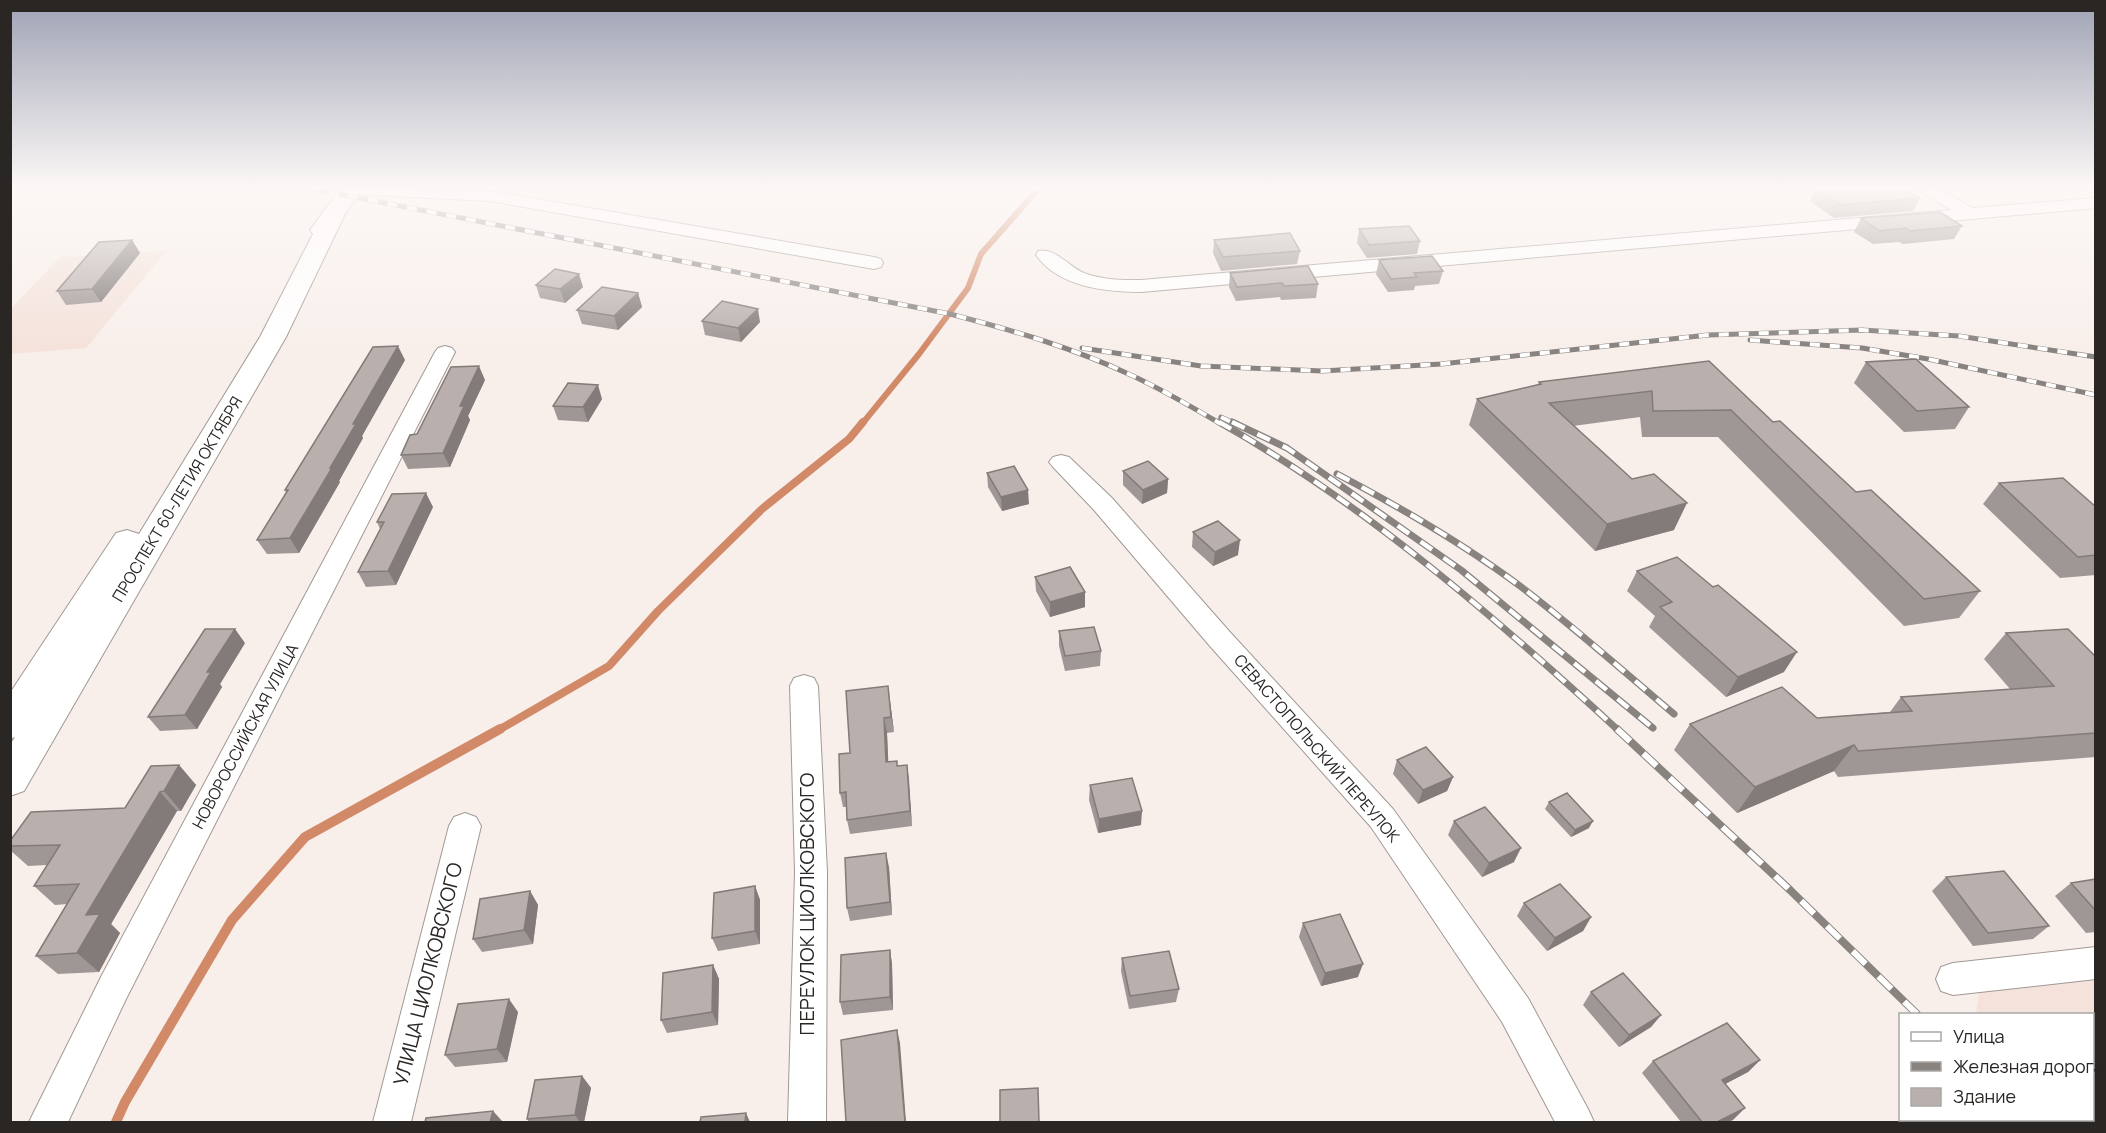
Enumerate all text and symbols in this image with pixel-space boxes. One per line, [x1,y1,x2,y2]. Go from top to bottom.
street label: ПРОСПЕКТ 60-ЛЕТИЯ ОКТЯБРЯ [107,392,247,606]
street label: НОВОРОССИЙСКАЯ УЛИЦА [187,639,303,833]
street label: СЕВАСТОПОЛЬСКИЙ ПЕРЕУЛОК [1229,649,1405,847]
street label: ПЕРЕУЛОК ЦИОЛКОВСКОГО [793,773,820,1035]
street label: УЛИЦА ЦИОЛКОВСКОГО [387,860,468,1088]
legend [1899,1013,2094,1121]
text: Улица [1953,1024,2005,1048]
text: Железная дорога [1953,1054,2104,1078]
text: Здание [1953,1084,2016,1108]

